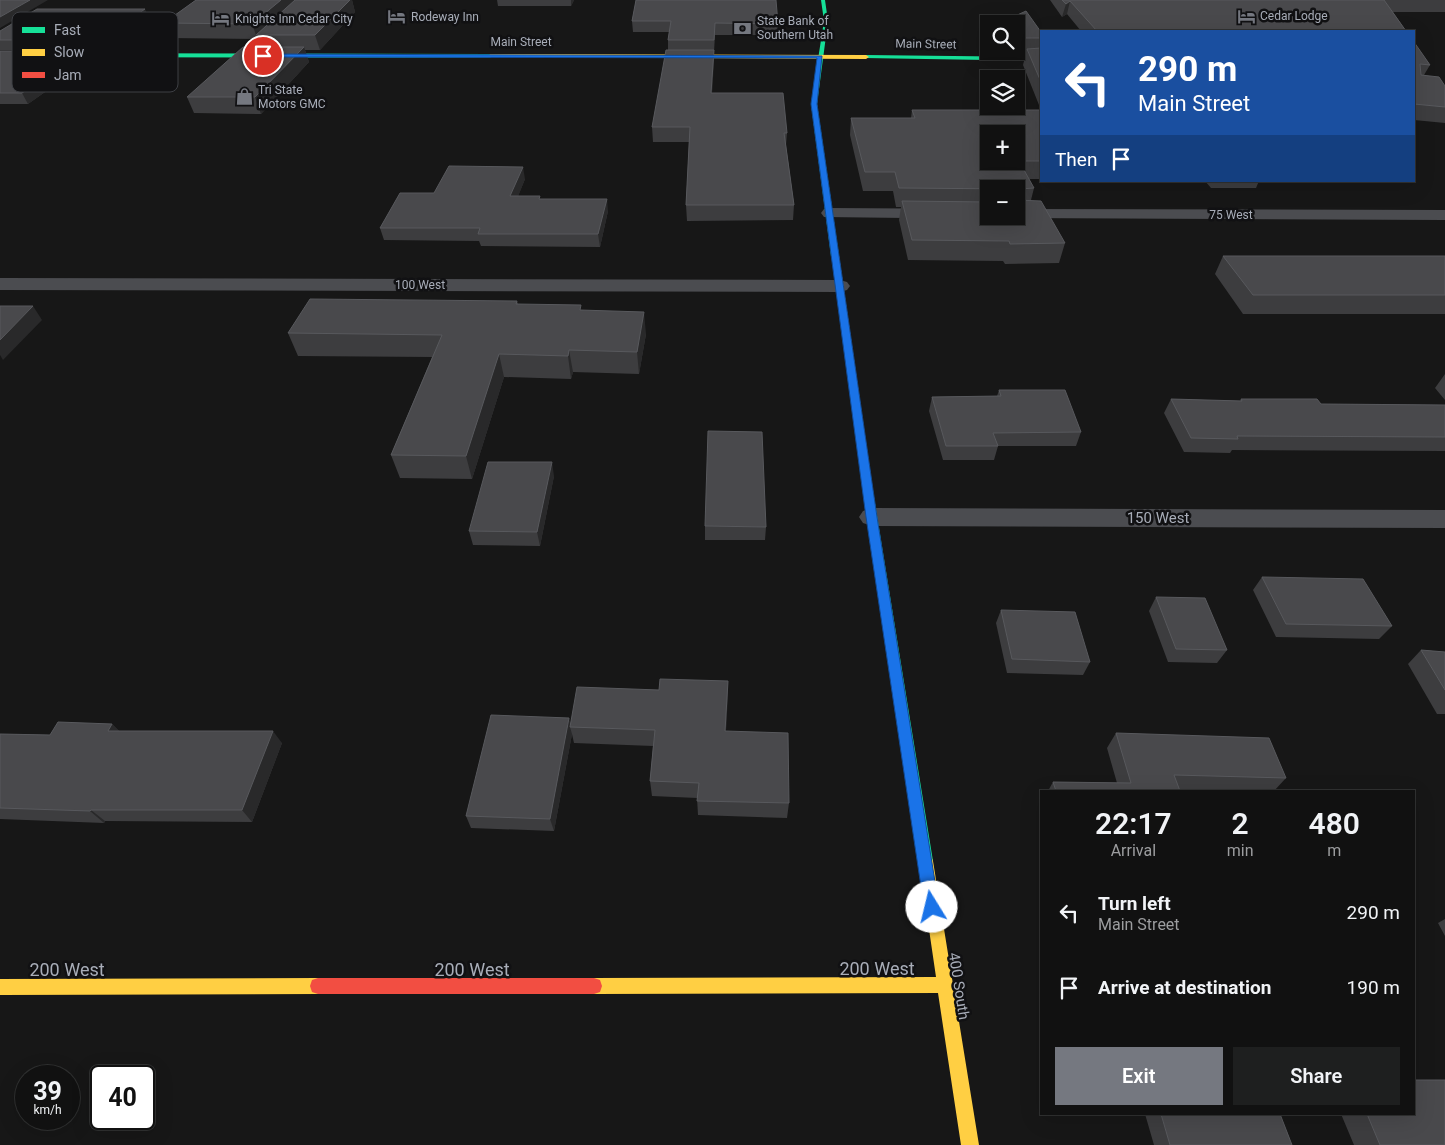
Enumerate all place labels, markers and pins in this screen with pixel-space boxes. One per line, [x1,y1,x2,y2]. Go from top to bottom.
hotel icon: Cedar Lodge [1236,6,1256,26]
hotel icon: Rodeway Inn [387,7,407,27]
hotel icon: Knights Inn Cedar City [211,9,231,29]
place label: Cedar Lodge [1260,9,1328,23]
place label: Rodeway Inn [411,10,479,24]
place label: Knights Inn Cedar City [235,12,353,26]
place label: State Bank of Southern Utah [757,14,833,42]
bank icon: State Bank of Southern Utah [733,18,753,38]
pin [242,35,284,77]
place label: Tri State Motors GMC [258,83,326,111]
shop icon: Tri State Motors GMC [234,87,254,107]

